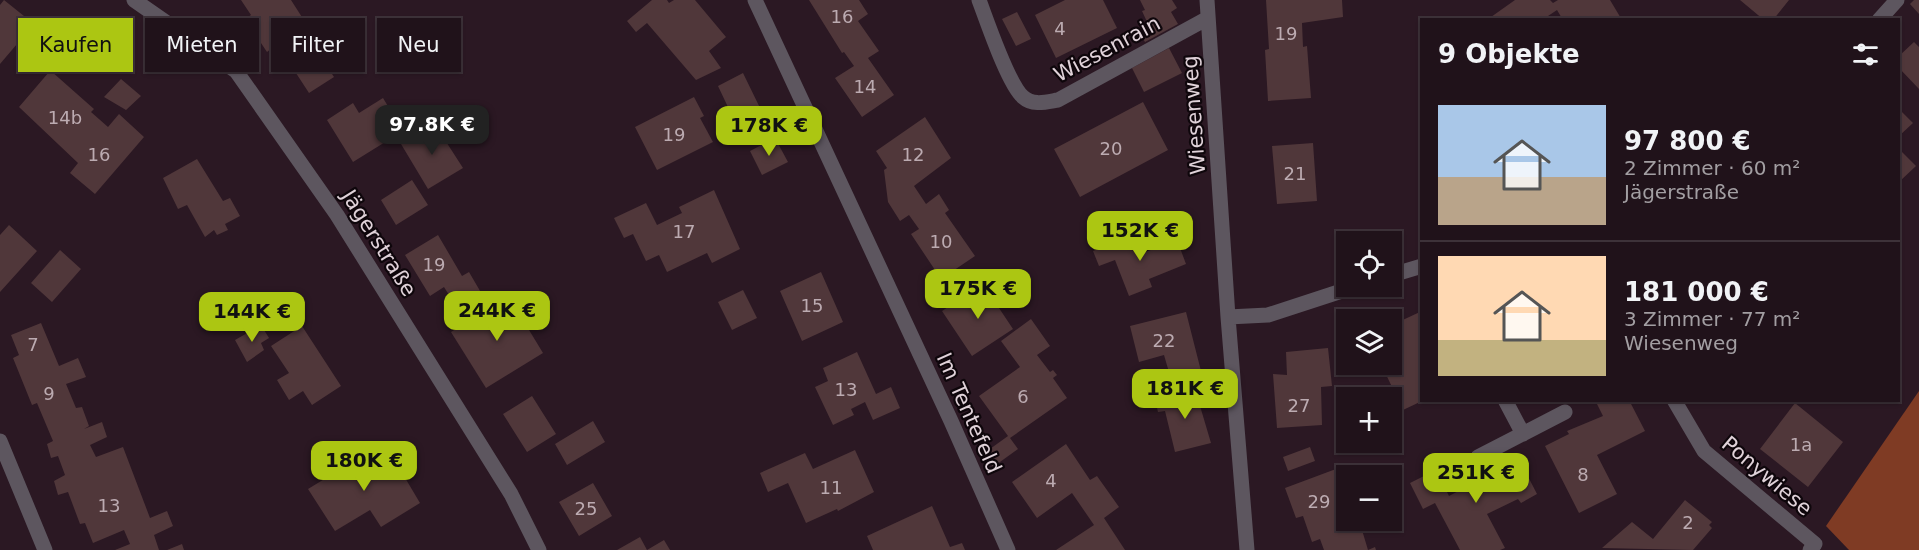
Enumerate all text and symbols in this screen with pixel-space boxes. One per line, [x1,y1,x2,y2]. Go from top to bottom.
house number: 16 [831,6,853,27]
street label: Wiesenrain [1050,11,1164,87]
chip: Kaufen [18,18,133,72]
chip: Mieten [145,18,259,72]
chip: Filter [271,18,365,72]
chip: Neu [377,18,461,72]
house number: 4 [1054,18,1066,39]
house number: 19 [1275,23,1297,44]
icon: filters [1849,38,1882,71]
text: 9 Objekte [1438,39,1580,69]
street label: Wiesenweg [1178,54,1210,176]
house number: 14 [854,76,876,97]
pin: 97.8K € [377,105,487,156]
pin: 178K € [720,106,818,157]
house number: 14b [48,107,82,128]
text: 97.8K € [389,112,475,136]
text: 178K € [730,113,808,137]
house number: 19 [663,124,685,145]
text: 97 800 € [1624,126,1751,156]
icon: home [1486,129,1558,201]
house number: 20 [1100,138,1122,159]
house number: 16 [88,144,110,165]
house number: 12 [902,144,924,165]
text: 2 Zimmer · 60 m² [1624,156,1800,180]
house number: 21 [1284,163,1306,184]
text: Jägerstraße [1624,180,1739,204]
street label: Jägerstraße [336,184,421,301]
pin: 152K € [1091,211,1189,262]
text: 152K € [1101,218,1179,242]
house number: 17 [673,221,695,242]
house number: 10 [930,231,952,252]
map controls [1336,231,1402,531]
button: locate [1336,231,1402,297]
house number: 19 [423,254,445,275]
pin: 175K € [929,269,1027,320]
text: 175K € [939,276,1017,300]
text: 181 000 € [1624,277,1769,307]
icon: home [1486,280,1558,352]
pin: 244K € [448,291,546,342]
pin: 144K € [203,292,301,343]
house number: 15 [801,295,823,316]
text: 244K € [458,298,536,322]
text: 144K € [213,299,291,323]
text: 3 Zimmer · 77 m² [1624,307,1800,331]
button: layers [1336,309,1402,375]
house number: 22 [1153,330,1175,351]
text: Wiesenweg [1624,331,1738,355]
house number: 7 [27,334,39,355]
street label: Im Tentefeld [932,349,1006,477]
pin: 181K € [1136,369,1234,420]
text: 181K € [1146,376,1224,400]
house number: 13 [835,379,857,400]
house number: 9 [43,383,55,404]
house number: 6 [1017,386,1029,407]
button: + [1336,387,1402,453]
house number: 27 [1288,395,1310,416]
street label: Ponywiese [1717,431,1817,521]
house number: 1a [1790,434,1812,455]
pin: 180K € [315,441,413,492]
text: 180K € [325,448,403,472]
pin: 251K € [1427,453,1525,504]
text: 251K € [1437,460,1515,484]
house number: 8 [1577,464,1589,485]
button: − [1336,465,1402,531]
house number: 4 [1045,470,1057,491]
house number: 11 [820,477,842,498]
house number: 29 [1308,491,1330,512]
house number: 13 [98,495,120,516]
house number: 25 [575,498,597,519]
house number: 2 [1682,512,1694,533]

